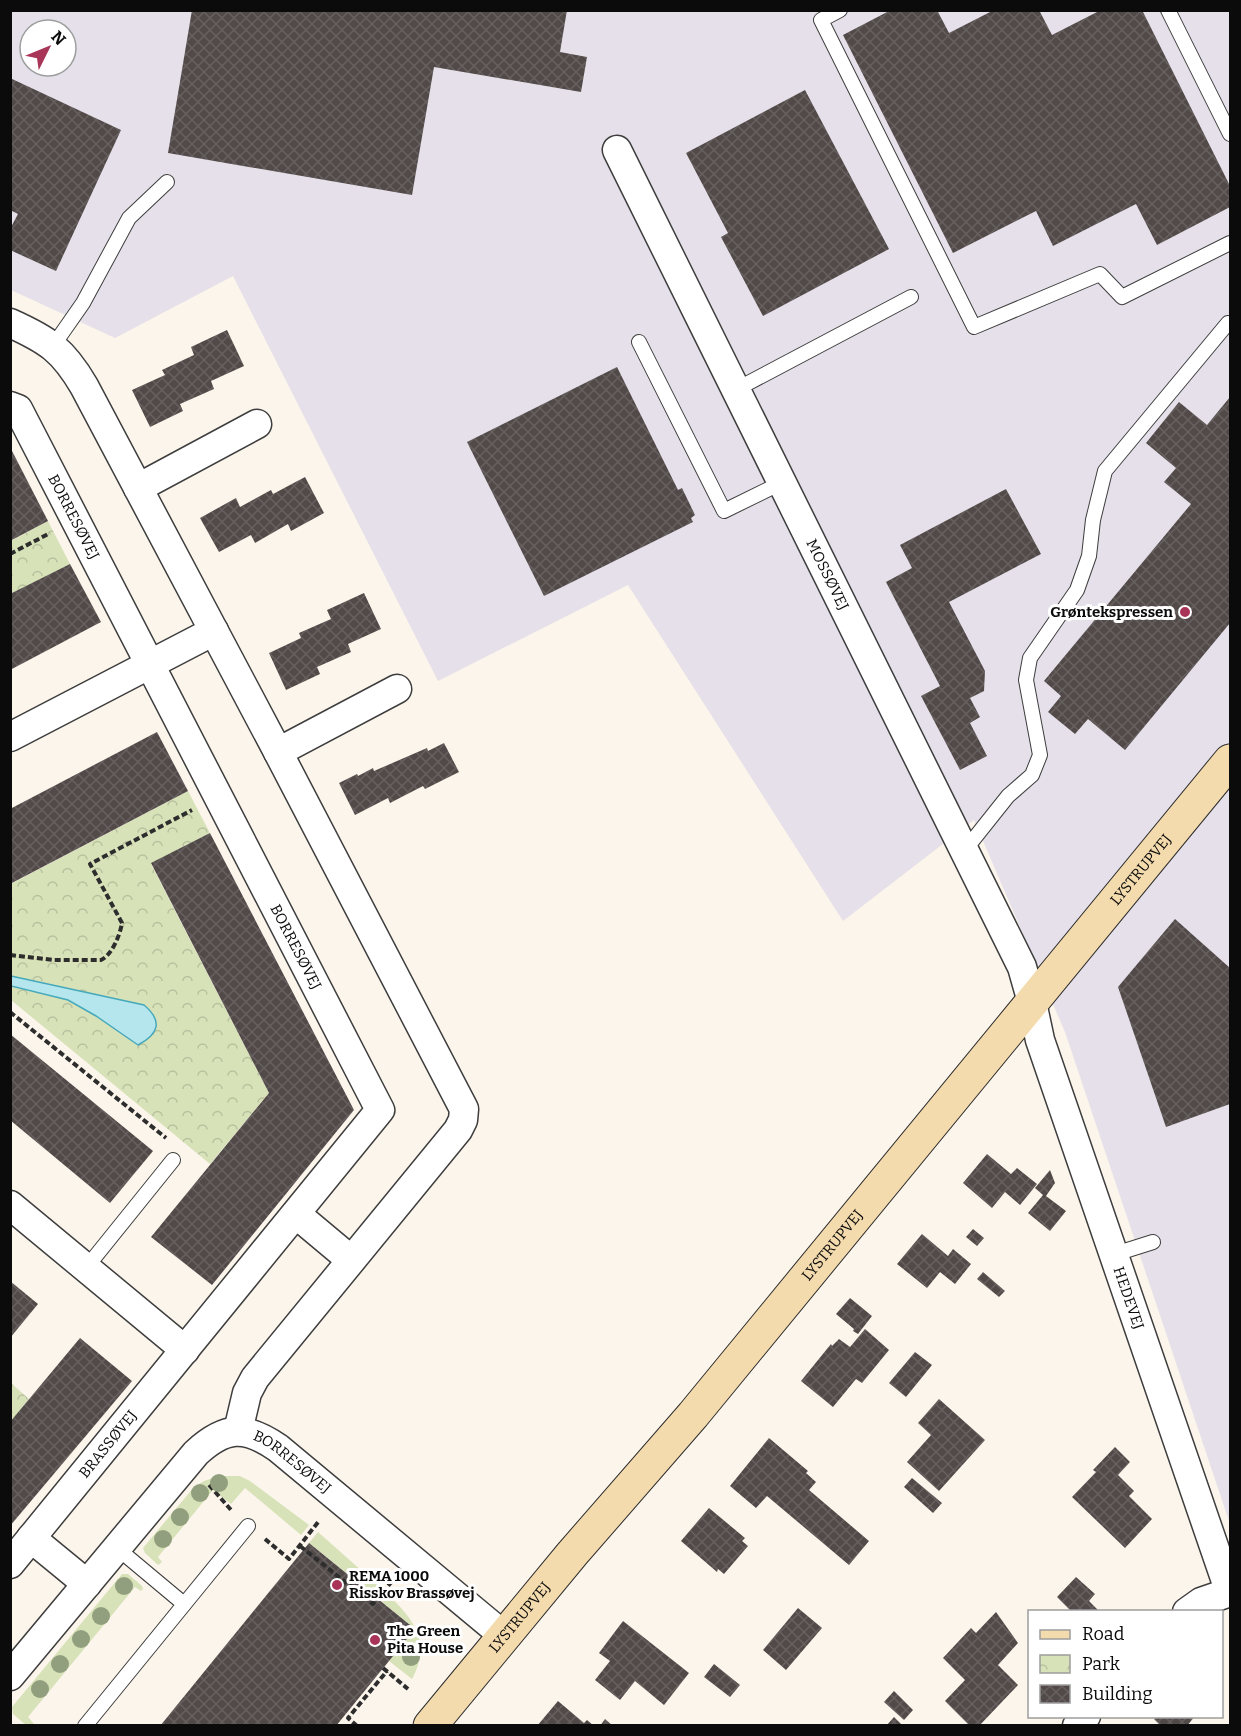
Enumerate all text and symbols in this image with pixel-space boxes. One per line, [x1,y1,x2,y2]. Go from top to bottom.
north arrow [18,18,78,78]
text: N [47,27,70,49]
street label: BORRESØVEJ [44,471,103,563]
street label: MOSSØVEJ [802,536,853,613]
place label: Grøntekspressen [1050,603,1173,621]
marker: Grøntekspressen [1178,605,1192,619]
street label: LYSTRUPVEJ [1106,831,1175,909]
street label: BORRESØVEJ [266,901,325,993]
street label: LYSTRUPVEJ [798,1206,867,1284]
street label: HEDEVEJ [1110,1264,1148,1332]
street label: BRASSØVEJ [75,1406,141,1481]
street label: BORRESØVEJ [251,1426,335,1497]
place label: REMA 1000 Risskov Brassøvej [349,1567,475,1602]
marker: REMA 1000 Risskov Brassøvej [330,1578,344,1592]
street label: LYSTRUPVEJ [485,1578,554,1656]
legend [1028,1610,1223,1718]
place label: The Green Pita House [387,1622,463,1657]
text: Road [1082,1623,1125,1645]
marker: The Green Pita House [368,1633,382,1647]
text: Park [1082,1653,1121,1675]
text: Building [1082,1683,1153,1705]

